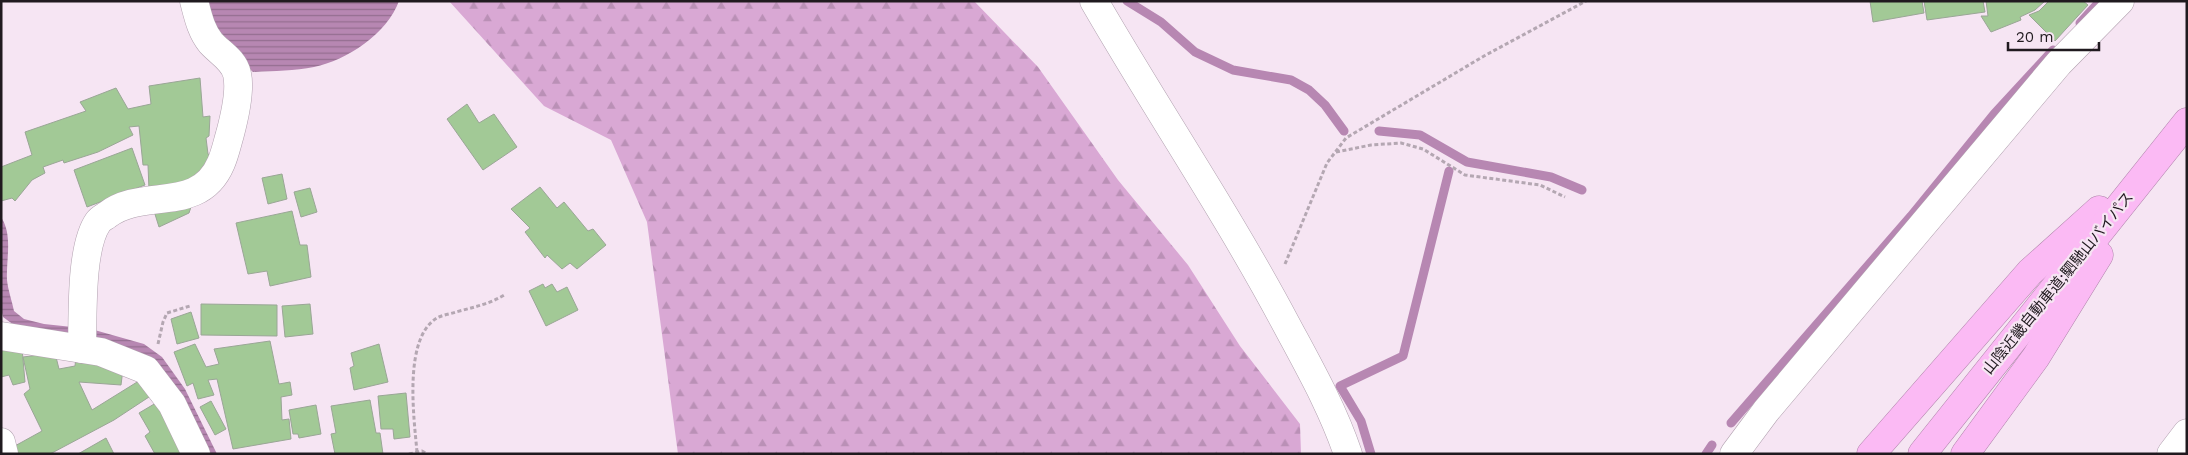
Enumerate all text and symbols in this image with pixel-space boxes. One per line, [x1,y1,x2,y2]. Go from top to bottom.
scale bar [2008,20,2099,52]
text: 20 m [2016,28,2054,46]
street label: 山陰近畿自動車道;駟馳山バイパス [1979,188,2137,378]

